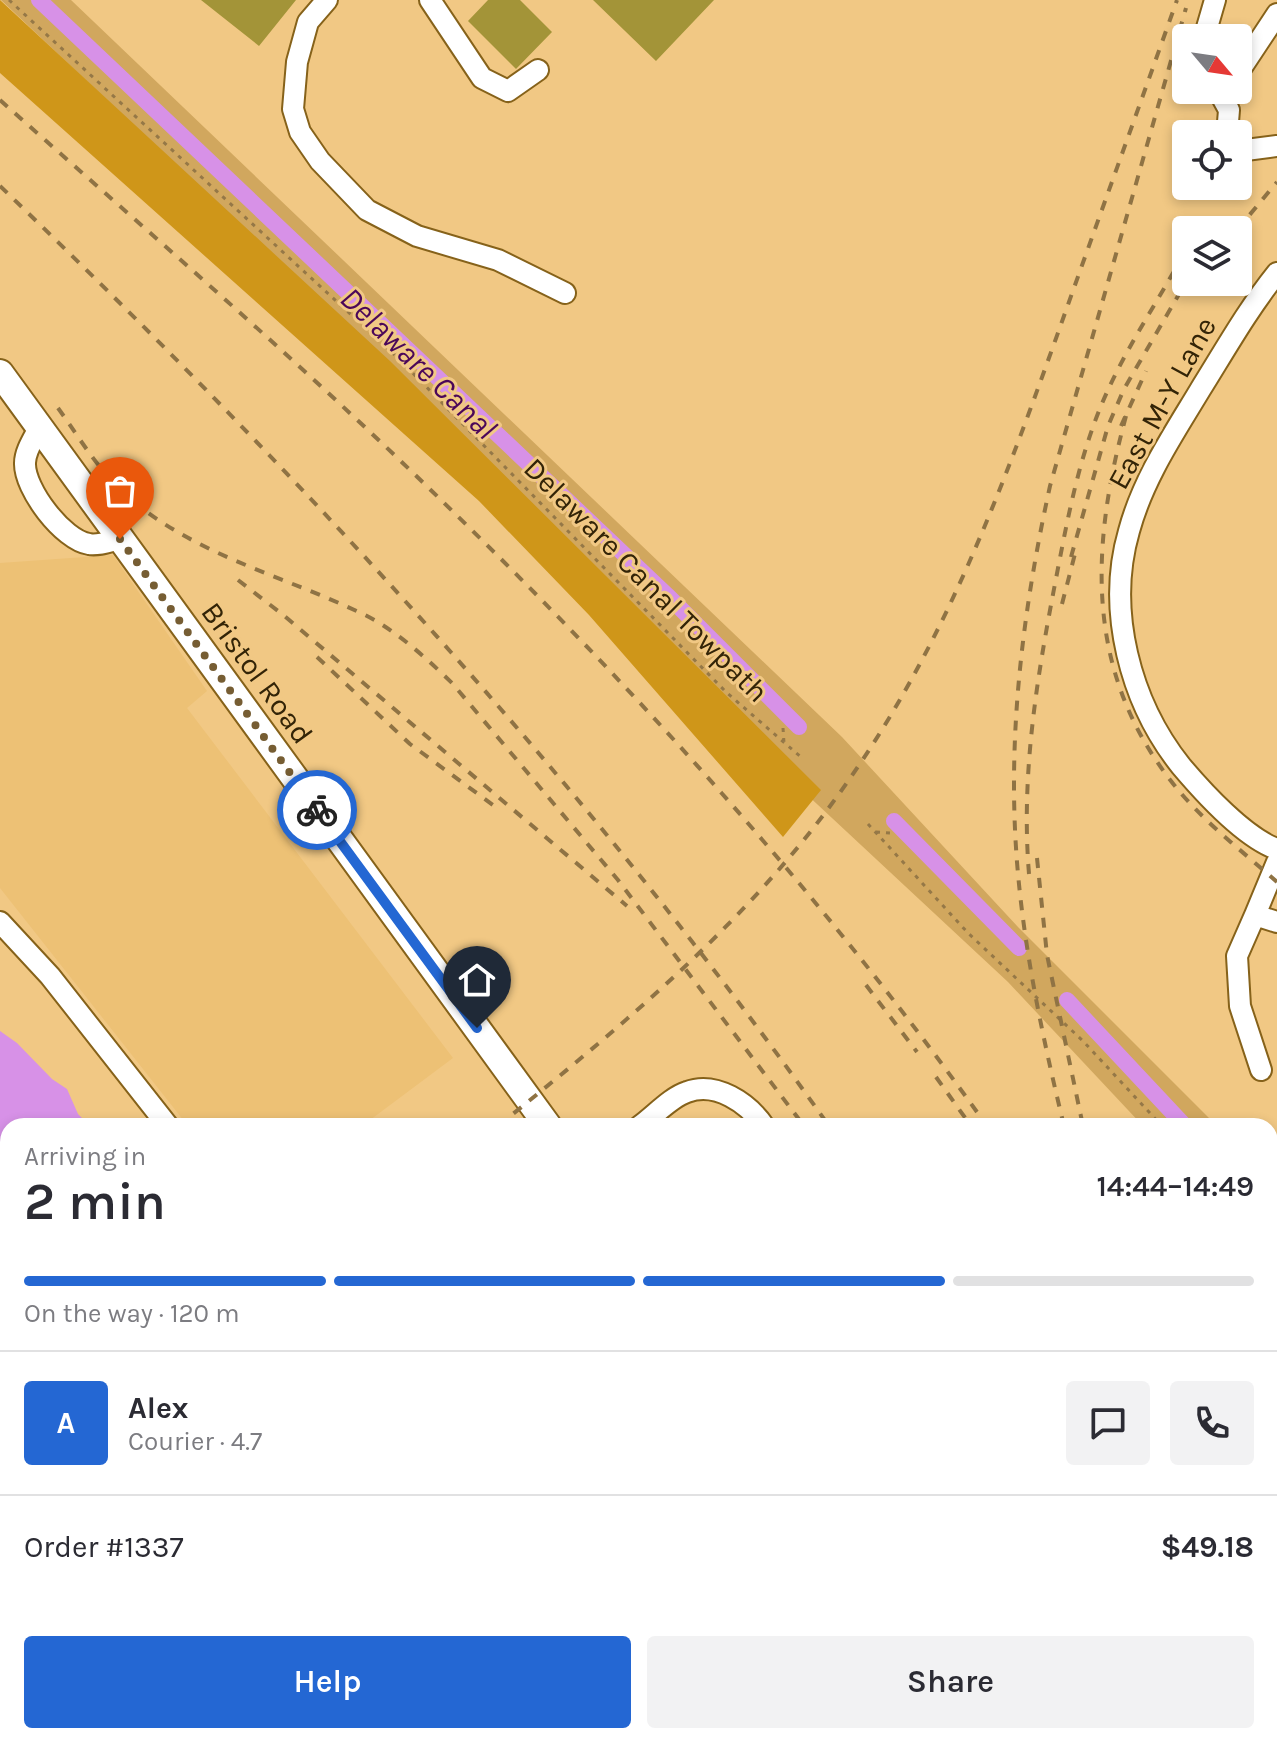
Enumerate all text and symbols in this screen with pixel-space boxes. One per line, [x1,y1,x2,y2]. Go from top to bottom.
north arrow [1172,24,1252,104]
map controls [1172,24,1252,296]
button: locate [1172,120,1252,200]
button: layers [1172,216,1252,296]
water label: Delaware Canal [333,280,505,447]
street label: East M-Y Lane [1100,311,1224,495]
street label: Delaware Canal Towpath [516,450,776,710]
pin [86,457,154,539]
icon: bag [98,469,142,513]
street label: Bristol Road [194,595,320,751]
courier [277,770,357,850]
icon: bike [295,788,339,832]
pin [443,946,511,1028]
icon: home [455,958,499,1002]
text: Arriving in [24,1141,146,1172]
text: 14:44–14:49 [1096,1168,1254,1204]
text: 2 min [24,1171,166,1232]
text: On the way · 120 m [24,1298,239,1329]
button: chat [1066,1381,1150,1465]
button: phone [1170,1381,1254,1465]
text: Alex [128,1390,188,1426]
text: A [57,1405,75,1441]
text: Courier · 4.7 [128,1426,262,1457]
text: Order #1337 [24,1529,184,1565]
text: $49.18 [1161,1529,1254,1565]
button: Help [24,1636,631,1728]
button: Share [647,1636,1254,1728]

